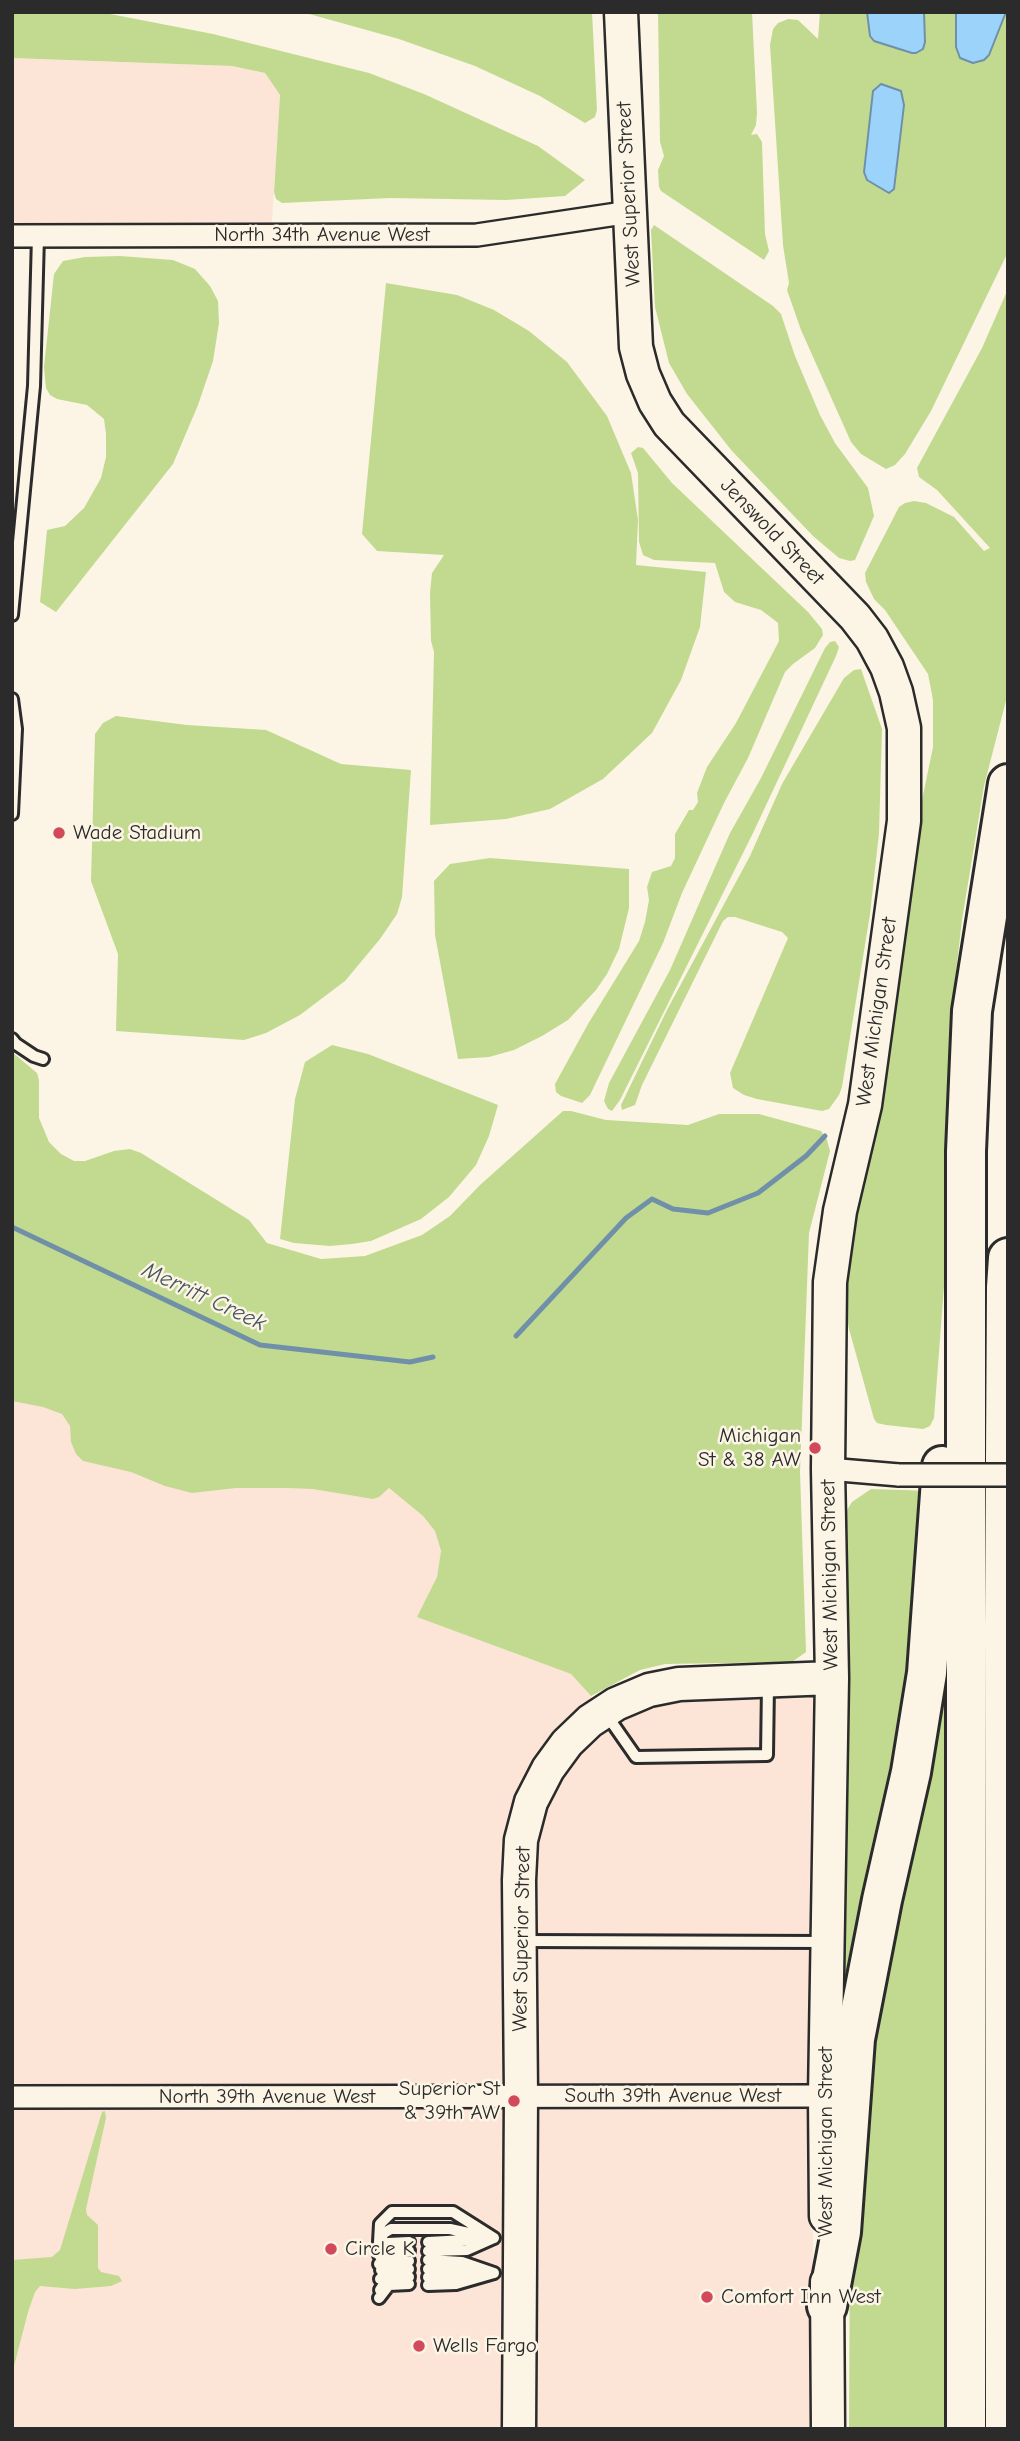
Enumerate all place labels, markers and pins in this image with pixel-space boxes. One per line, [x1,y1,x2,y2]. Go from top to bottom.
place label: Wade Stadium [73,820,201,846]
marker: Wade Stadium [51,825,67,841]
place label: Michigan St & 38 AW [698,1423,801,1473]
marker: Michigan St & 38 AW [807,1440,823,1456]
place label: Superior St & 39th AW [399,2076,500,2126]
marker: Superior St & 39th AW [506,2093,522,2109]
place label: Circle K [345,2236,414,2262]
marker: Circle K [323,2241,339,2257]
place label: Comfort Inn West [721,2284,881,2310]
marker: Comfort Inn West [699,2289,715,2305]
place label: Wells Fargo [433,2333,537,2359]
marker: Wells Fargo [411,2338,427,2354]

